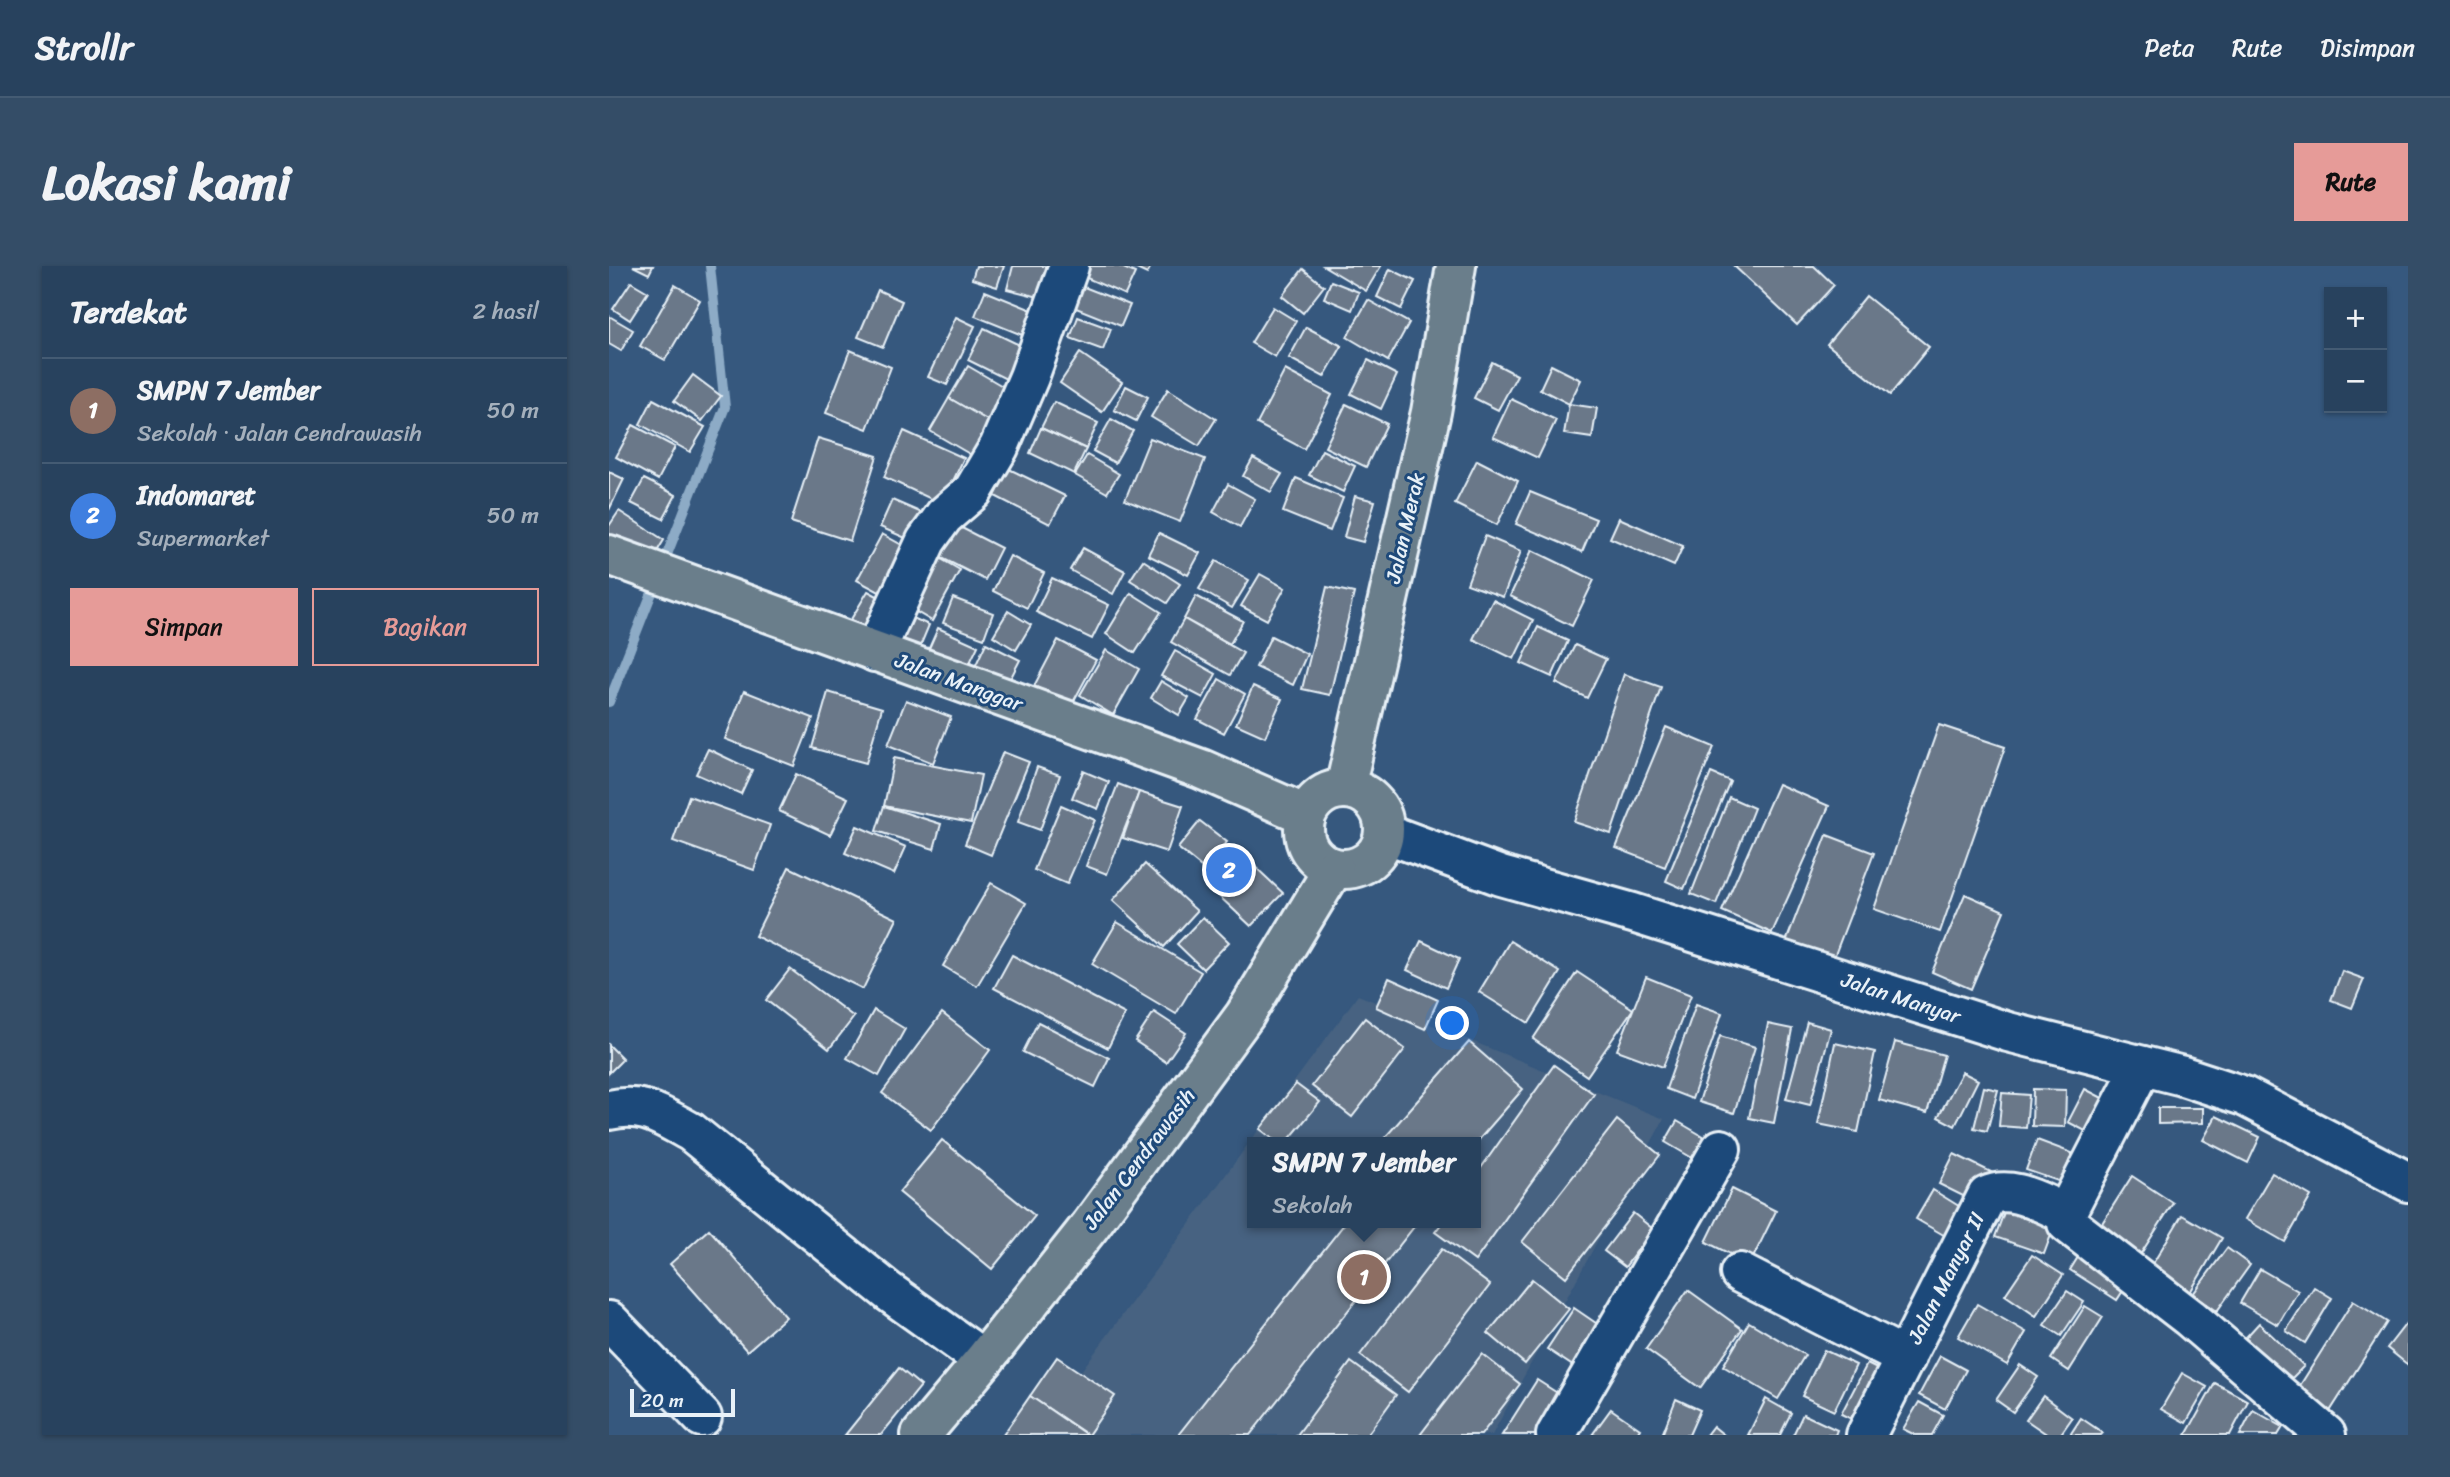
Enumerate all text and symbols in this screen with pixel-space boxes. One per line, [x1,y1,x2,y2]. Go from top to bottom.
text: Strollr [35,19,133,77]
text: Peta [2145,27,2194,69]
text: Rute [2232,27,2282,69]
text: Disimpan [2320,27,2415,69]
text: Lokasi kami [42,139,291,226]
button: Rute [2294,143,2408,221]
text: Terdekat [70,285,187,339]
map controls [2324,287,2387,413]
button: + [2324,287,2387,350]
text: 2 hasil [473,291,539,332]
button: − [2324,350,2387,413]
text: SMPN 7 Jember [137,367,320,413]
text: 1 [88,390,98,431]
text: 50 m [487,390,539,431]
text: Sekolah · Jalan Cendrawasih [137,413,422,454]
street label: Jalan Merak [1374,468,1436,588]
text: Indomaret [137,472,256,518]
text: 2 [86,495,100,536]
text: 50 m [487,495,539,536]
text: Supermarket [137,518,269,559]
button: Simpan [70,588,298,666]
button: Bagikan [312,588,539,666]
street label: Jalan Manggar [889,641,1030,723]
pin: 2 [1206,844,1252,896]
street label: Jalan Manyar [1835,961,1967,1036]
your location [1435,1006,1469,1040]
street label: Jalan Cendrawasih [1072,1080,1205,1239]
popup [1247,1137,1481,1228]
text: SMPN 7 Jember [1272,1139,1456,1185]
text: Sekolah [1272,1185,1353,1226]
street label: Jalan Manyar II [1896,1205,1996,1352]
pin: 1 [1341,1251,1387,1303]
text: 20 m [641,1384,684,1417]
scale bar [630,1386,735,1418]

